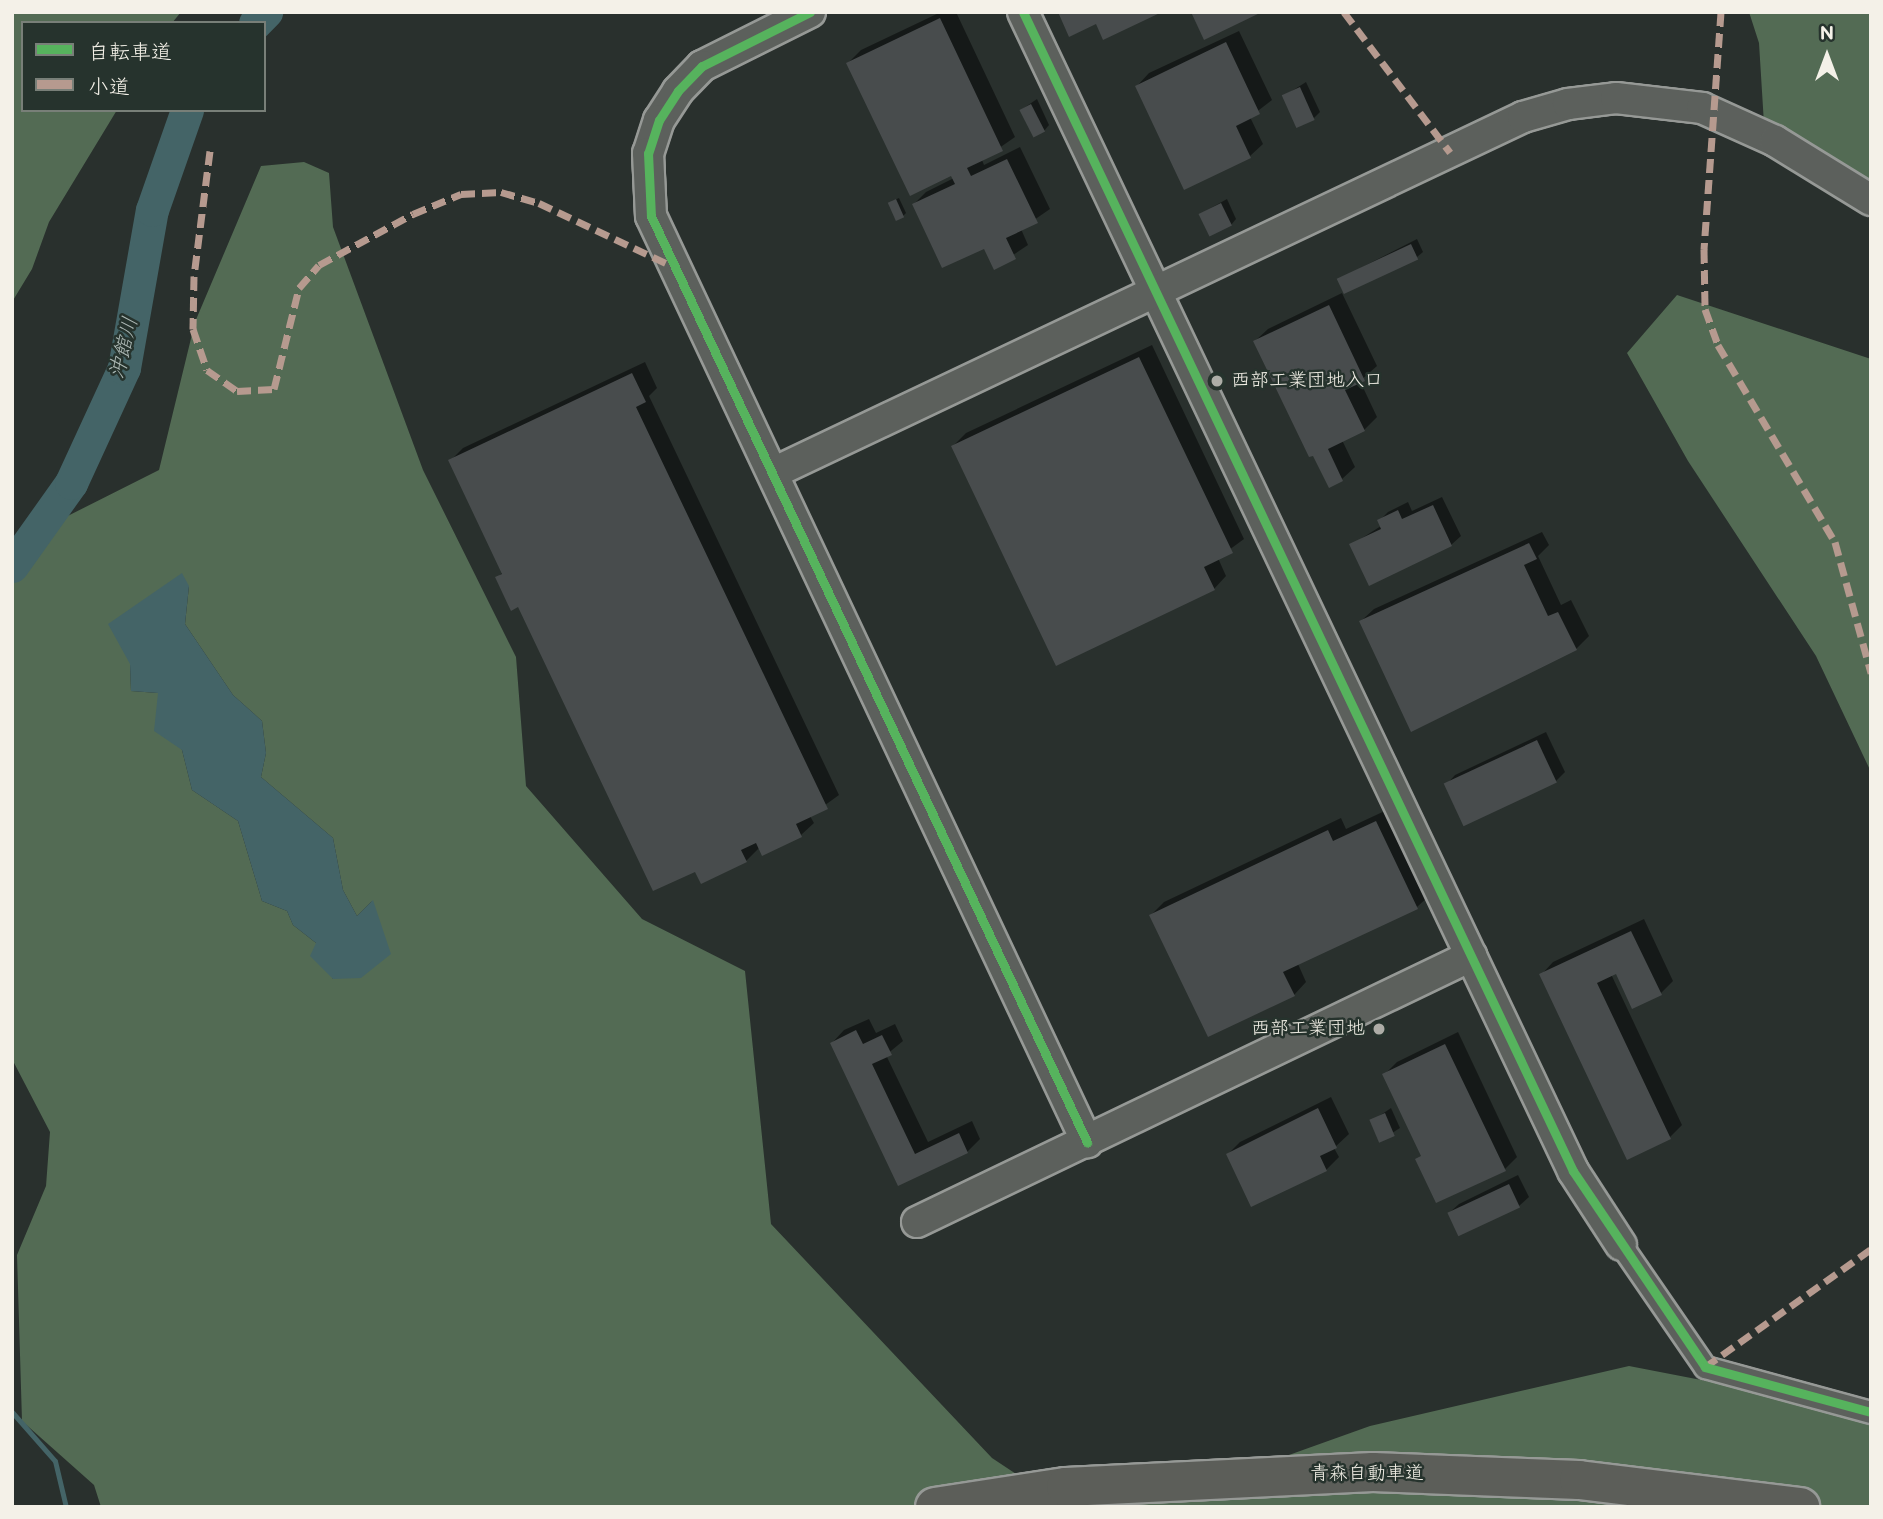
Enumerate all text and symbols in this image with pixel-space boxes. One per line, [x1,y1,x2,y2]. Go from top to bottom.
legend [21,21,266,112]
north arrow [1792,21,1862,91]
text: N [1820,23,1834,46]
text: 自転車道 [88,40,172,65]
text: 小道 [88,75,130,100]
water label: 沖館川 [104,314,144,382]
place label: 西部工業団地入口 [1231,370,1383,392]
marker: 西部工業団地入口 [1209,373,1225,389]
place label: 西部工業団地 [1251,1018,1365,1040]
marker: 西部工業団地 [1371,1021,1387,1037]
street label: 青森自動車道 [1310,1463,1424,1485]

